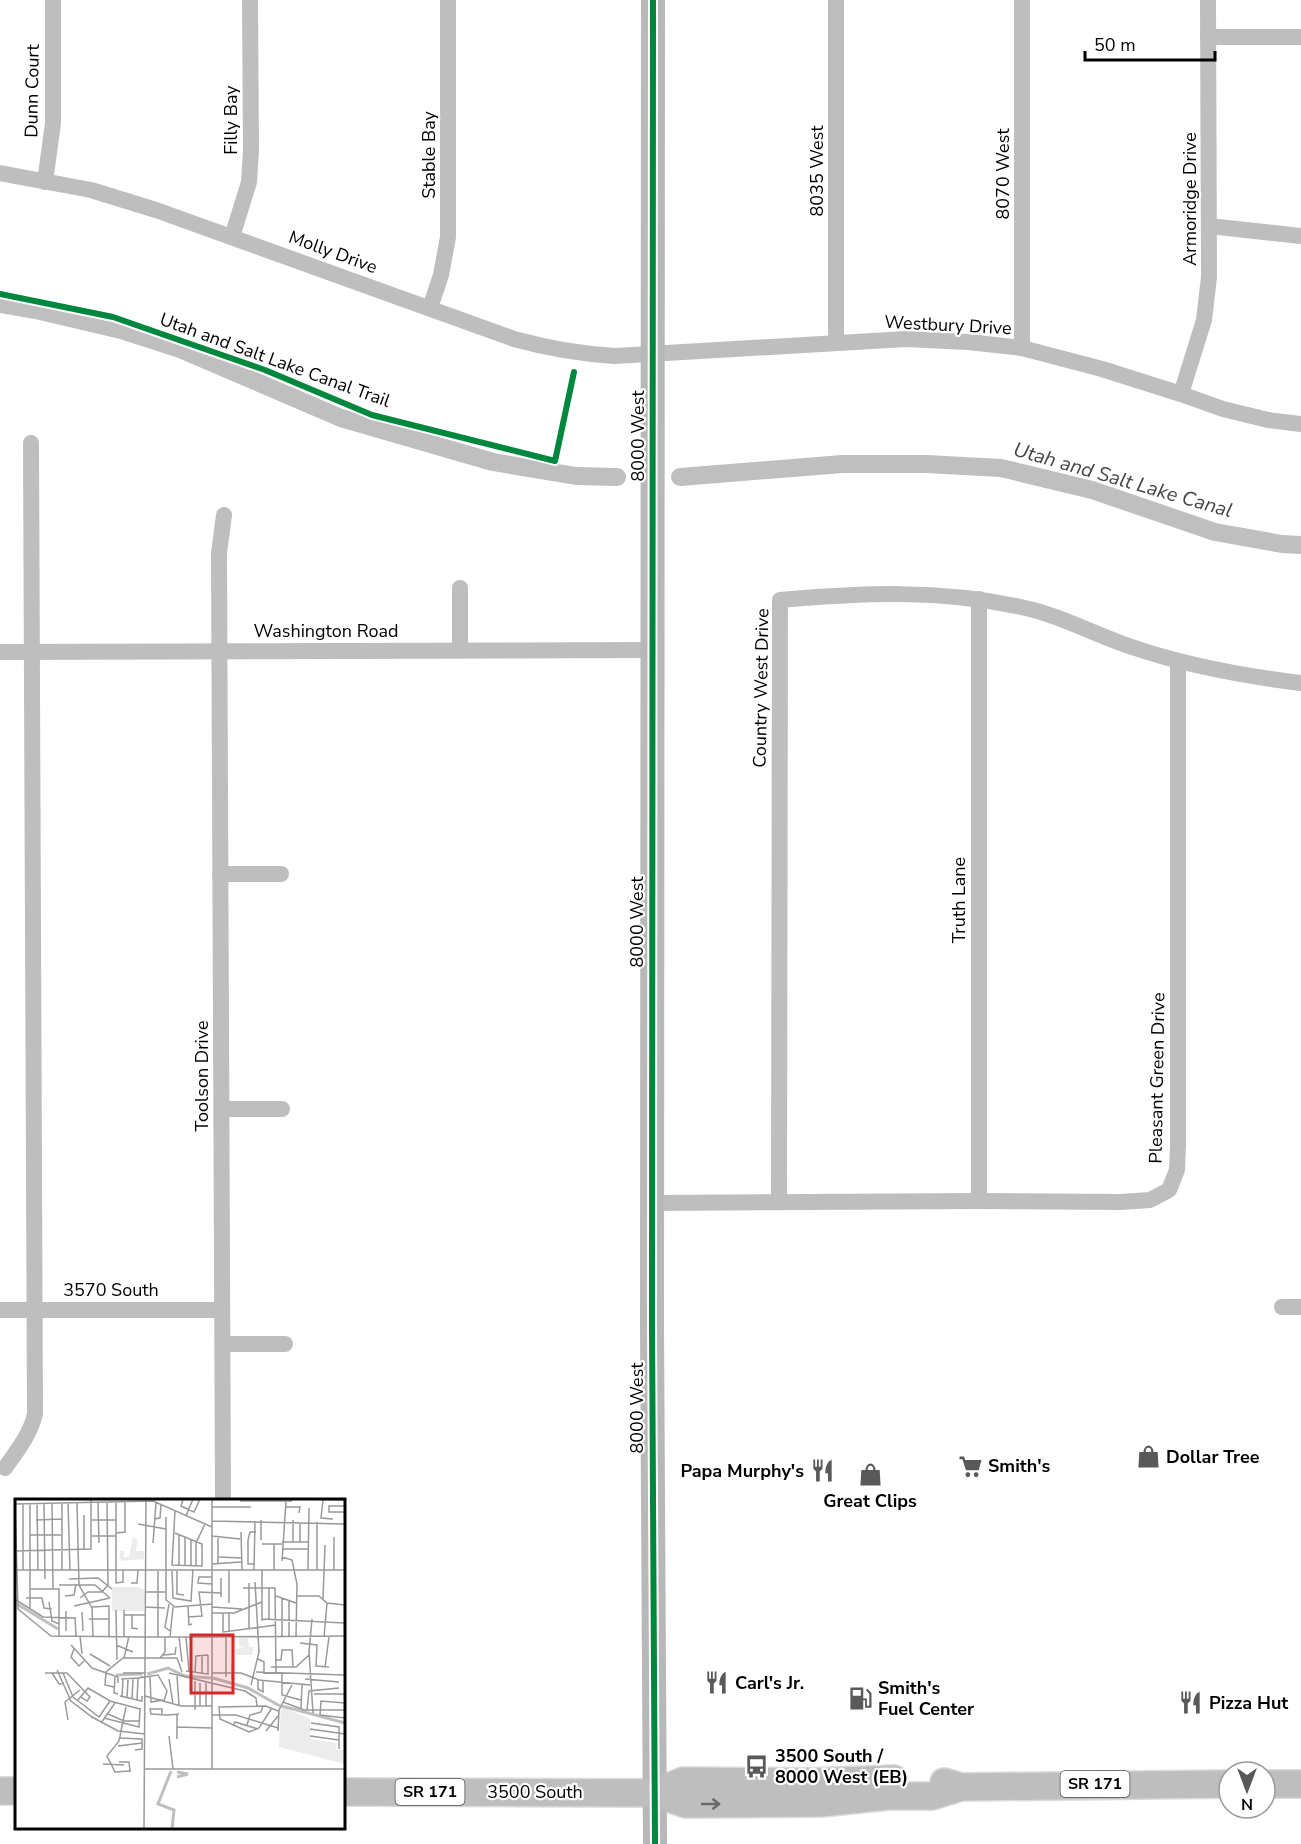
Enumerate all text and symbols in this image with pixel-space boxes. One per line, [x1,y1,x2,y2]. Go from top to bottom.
scale bar [1085,24,1216,62]
text: 50 m [1094,33,1136,57]
street label: Dunn Court [19,43,45,138]
street label: Filly Bay [219,85,243,155]
street label: Stable Bay [417,110,441,199]
street label: 8035 West [805,125,829,217]
street label: 8070 West [991,128,1015,220]
street label: Armoridge Drive [1178,132,1202,266]
street label: Molly Drive [285,225,381,279]
street label: Utah and Salt Lake Canal Trail [156,307,394,413]
street label: Westbury Drive [884,310,1012,340]
street label: 8000 West [626,390,650,482]
water label: Utah and Salt Lake Canal [1010,436,1236,524]
street label: Country West Drive [748,608,774,768]
street label: Washington Road [253,619,399,643]
street label: Truth Lane [947,857,971,943]
street label: 8000 West [625,876,649,968]
street label: Pleasant Green Drive [1144,992,1170,1164]
street label: Toolson Drive [190,1021,214,1131]
street label: 3570 South [63,1278,159,1302]
street label: 8000 West [625,1362,649,1454]
shop icon: Dollar Tree [1135,1444,1161,1470]
place label: Dollar Tree [1166,1445,1260,1469]
supermarket icon: Smith's [957,1453,983,1479]
place label: Smith's [988,1454,1051,1478]
restaurant icon: Papa Murphy's [809,1458,835,1484]
place label: Papa Murphy's [680,1459,804,1483]
shop icon: Great Clips [857,1462,883,1488]
place label: Great Clips [823,1489,917,1513]
inset map [15,1499,345,1829]
restaurant icon: Carl's Jr. [704,1670,730,1696]
place label: Carl's Jr. [735,1671,804,1695]
place label: Smith's Fuel Center [878,1676,974,1721]
fuel station icon: Smith's Fuel Center [847,1685,873,1711]
restaurant icon: Pizza Hut [1178,1690,1204,1716]
place label: Pizza Hut [1209,1691,1288,1715]
place label: 3500 South / 8000 West (EB) [775,1744,908,1789]
bus stop icon: 3500 South / 8000 West (EB) [744,1753,770,1779]
north arrow [1217,1760,1277,1820]
road number: SR 171 [1060,1771,1130,1797]
road number: SR 171 [396,1779,464,1805]
street label: 3500 South [487,1780,583,1804]
text: N [1241,1793,1253,1815]
one-way arrow [700,1798,720,1810]

